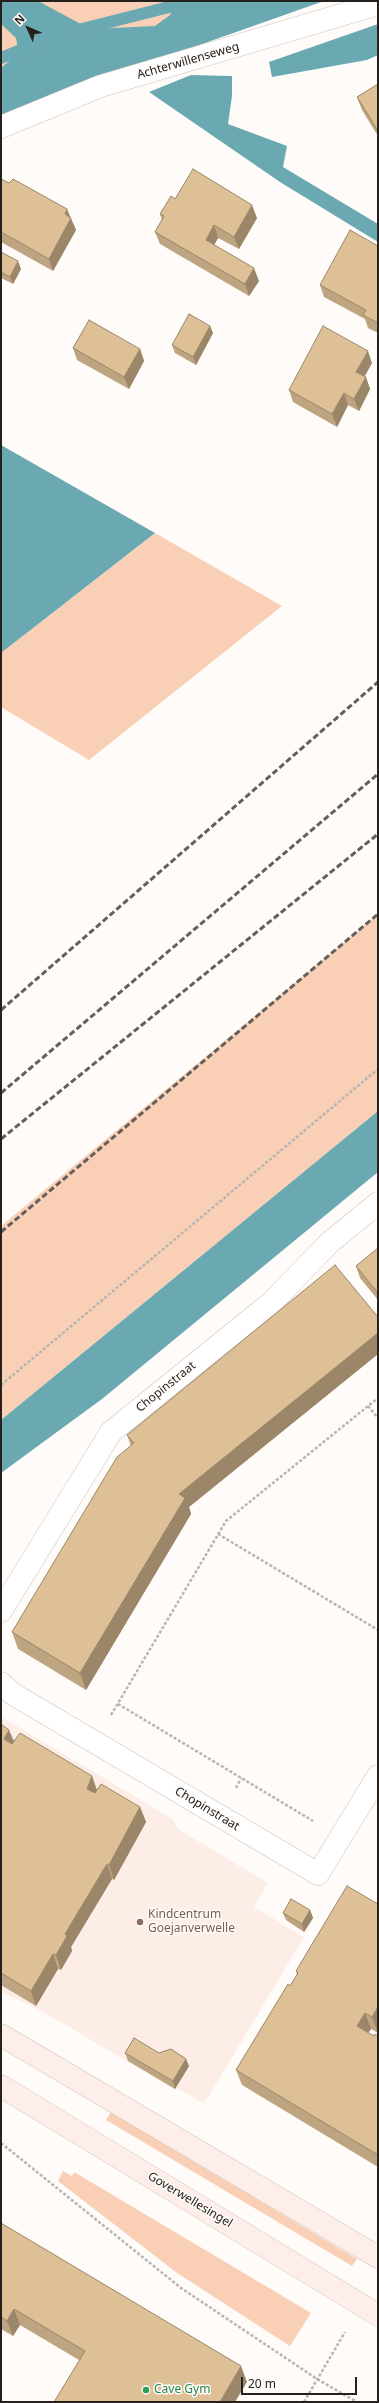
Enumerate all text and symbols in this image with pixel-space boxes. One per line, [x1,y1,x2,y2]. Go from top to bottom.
north arrow [8,8,48,48]
text: N [11,11,28,28]
street label: Achterwillenseweg [135,40,241,82]
street label: Chopinstraat [133,1359,199,1415]
street label: Chopinstraat [172,1784,242,1834]
place label: Kindcentrum Goejanverwelle [148,1908,235,1936]
marker: Kindcentrum Goejanverwelle [135,1917,145,1927]
street label: Goverwellesingel [145,2169,235,2231]
scale bar [243,2369,359,2395]
text: 20 m [248,2375,276,2392]
place label: Cave Gym [154,2383,210,2397]
marker: Cave Gym [141,2385,151,2395]

